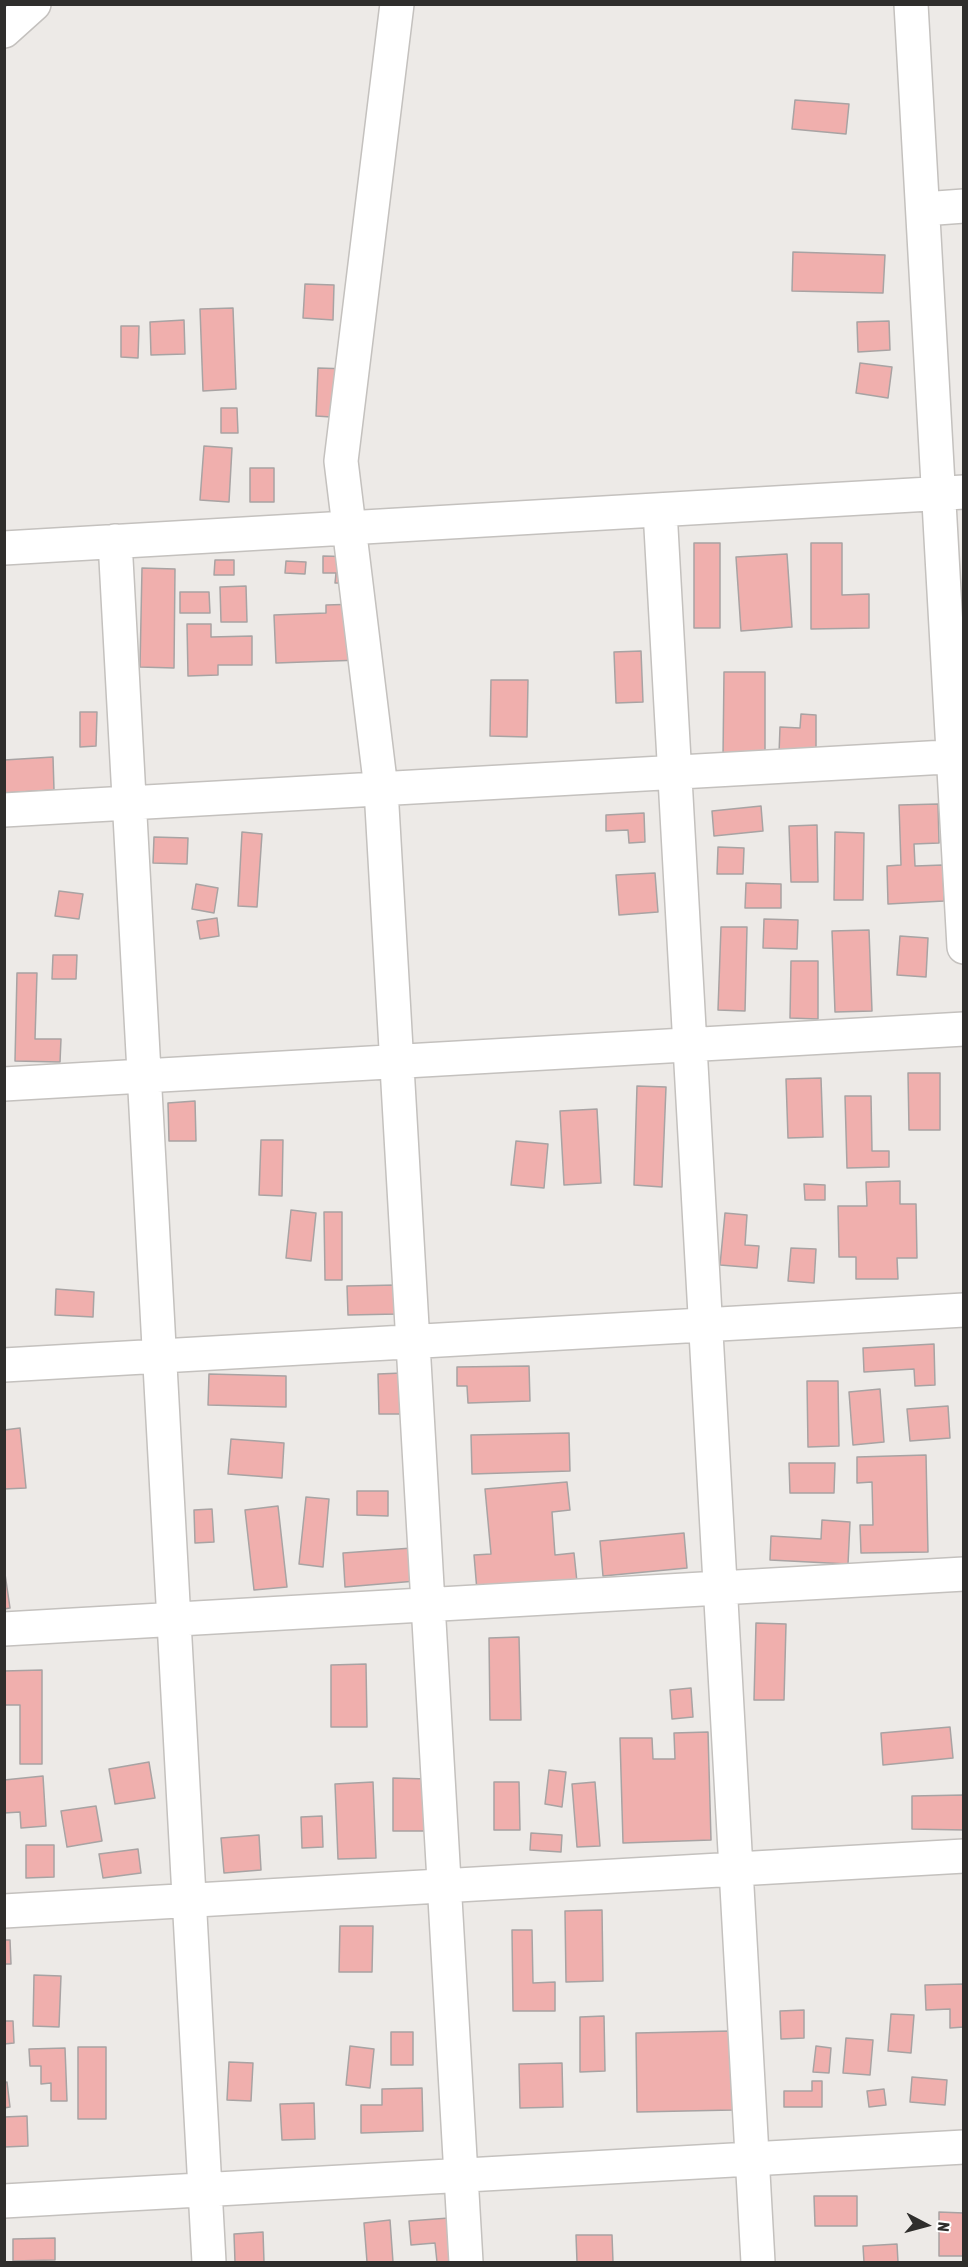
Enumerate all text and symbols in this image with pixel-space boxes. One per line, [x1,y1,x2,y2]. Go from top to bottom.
north arrow [896,2195,956,2255]
text: N [934,2221,953,2233]

